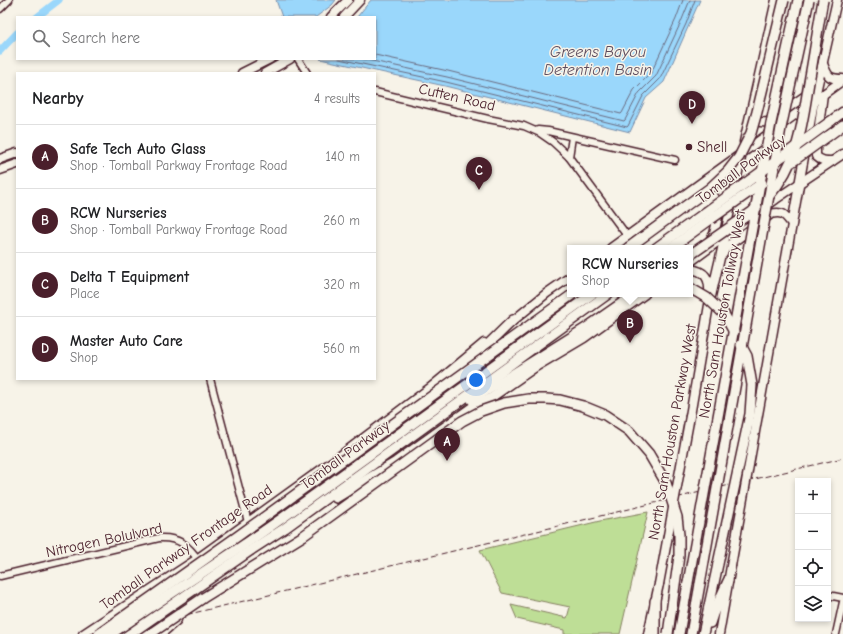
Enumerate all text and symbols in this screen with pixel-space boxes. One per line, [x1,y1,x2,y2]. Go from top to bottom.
search box [16,16,376,60]
icon: search [30,27,52,49]
text: Search here [62,29,140,47]
water label: Greens Bayou Detention Basin [544,43,652,79]
street label: Cutten Road [417,79,497,115]
text: Nearby [32,89,83,108]
text: 4 results [314,91,360,106]
pin: D [679,91,705,124]
street label: Tomball Parkway [693,130,789,207]
place label: Shell [697,138,727,156]
text: Safe Tech Auto Glass [70,140,206,158]
marker: Shell [684,142,694,152]
text: A [41,149,49,164]
text: 140 m [326,149,360,164]
pin: C [466,157,492,190]
text: Shop · Tomball Parkway Frontage Road [70,158,287,173]
text: RCW Nurseries [70,204,167,222]
street label: North Sam Houston Tollway West [695,208,749,420]
text: B [41,213,49,228]
text: 260 m [323,213,360,228]
text: Shop · Tomball Parkway Frontage Road [70,222,287,237]
popup [567,245,693,297]
text: RCW Nurseries [582,255,678,273]
text: Delta T Equipment [70,268,189,286]
text: Shop [582,273,610,288]
text: C [41,277,49,292]
text: 320 m [324,277,360,292]
text: Place [70,286,100,301]
pin: B [617,310,643,343]
street label: North Sam Houston Parkway West [644,322,700,542]
text: Master Auto Care [70,332,183,350]
text: D [41,341,49,356]
text: 560 m [323,341,360,356]
text: Shop [70,350,98,365]
your location [466,370,486,390]
street label: Tomball Parkway [297,416,393,493]
pin: A [434,428,460,461]
map controls [795,478,831,622]
button: + [795,478,831,514]
street label: Tomball Parkway Frontage Road [96,481,276,613]
button: − [795,514,831,550]
street label: Nitrogen Bolulvard [44,519,164,561]
button: locate [795,550,831,586]
button: layers [795,586,831,622]

